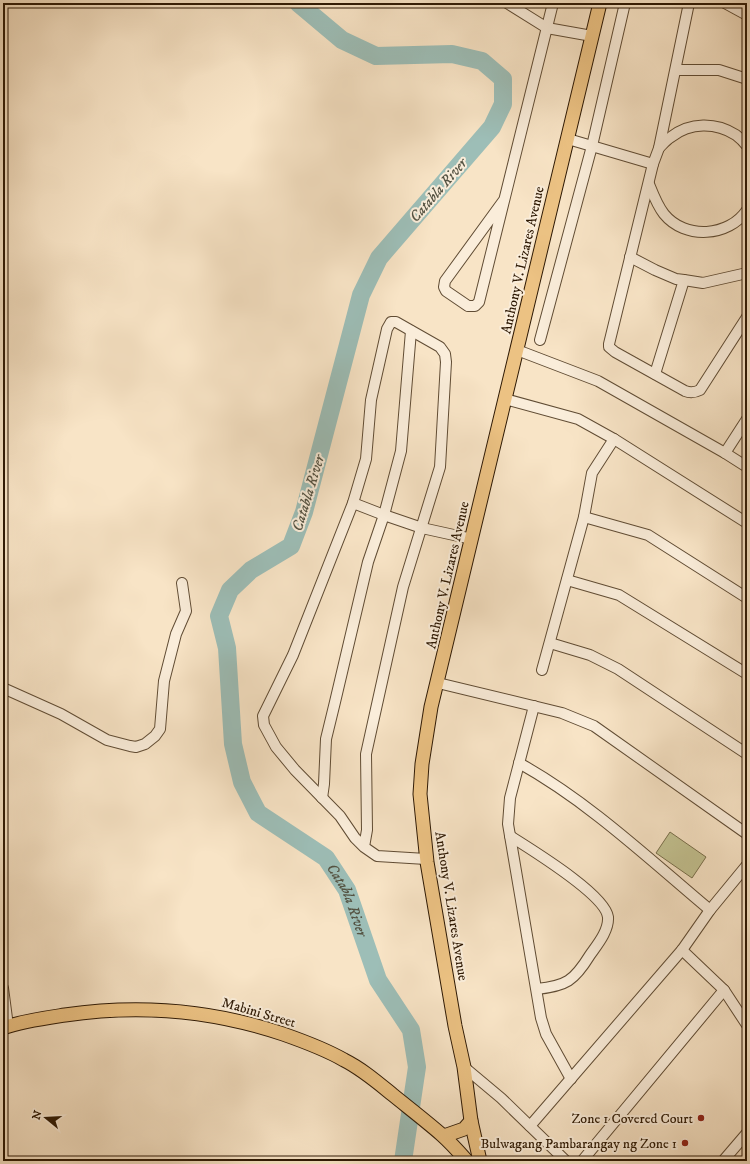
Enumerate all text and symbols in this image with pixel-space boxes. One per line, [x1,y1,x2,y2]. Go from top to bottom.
water label: Catabla River [405,153,472,226]
street label: Anthony V. Lizares Avenue [497,185,549,336]
water label: Catabla River [288,451,330,534]
street label: Anthony V. Lizares Avenue [422,500,474,651]
street label: Anthony V. Lizares Avenue [430,830,472,982]
water label: Catabla River [322,860,372,941]
street label: Mabini Street [220,994,298,1032]
north arrow [26,1098,66,1138]
text: N [29,1109,45,1122]
place label: Zone 1 Covered Court [571,1110,694,1128]
marker: Zone 1 Covered Court [696,1113,706,1123]
place label: Bulwagang Pambarangay ng Zone 1 [481,1135,677,1153]
marker: Bulwagang Pambarangay ng Zone 1 [680,1138,690,1148]

